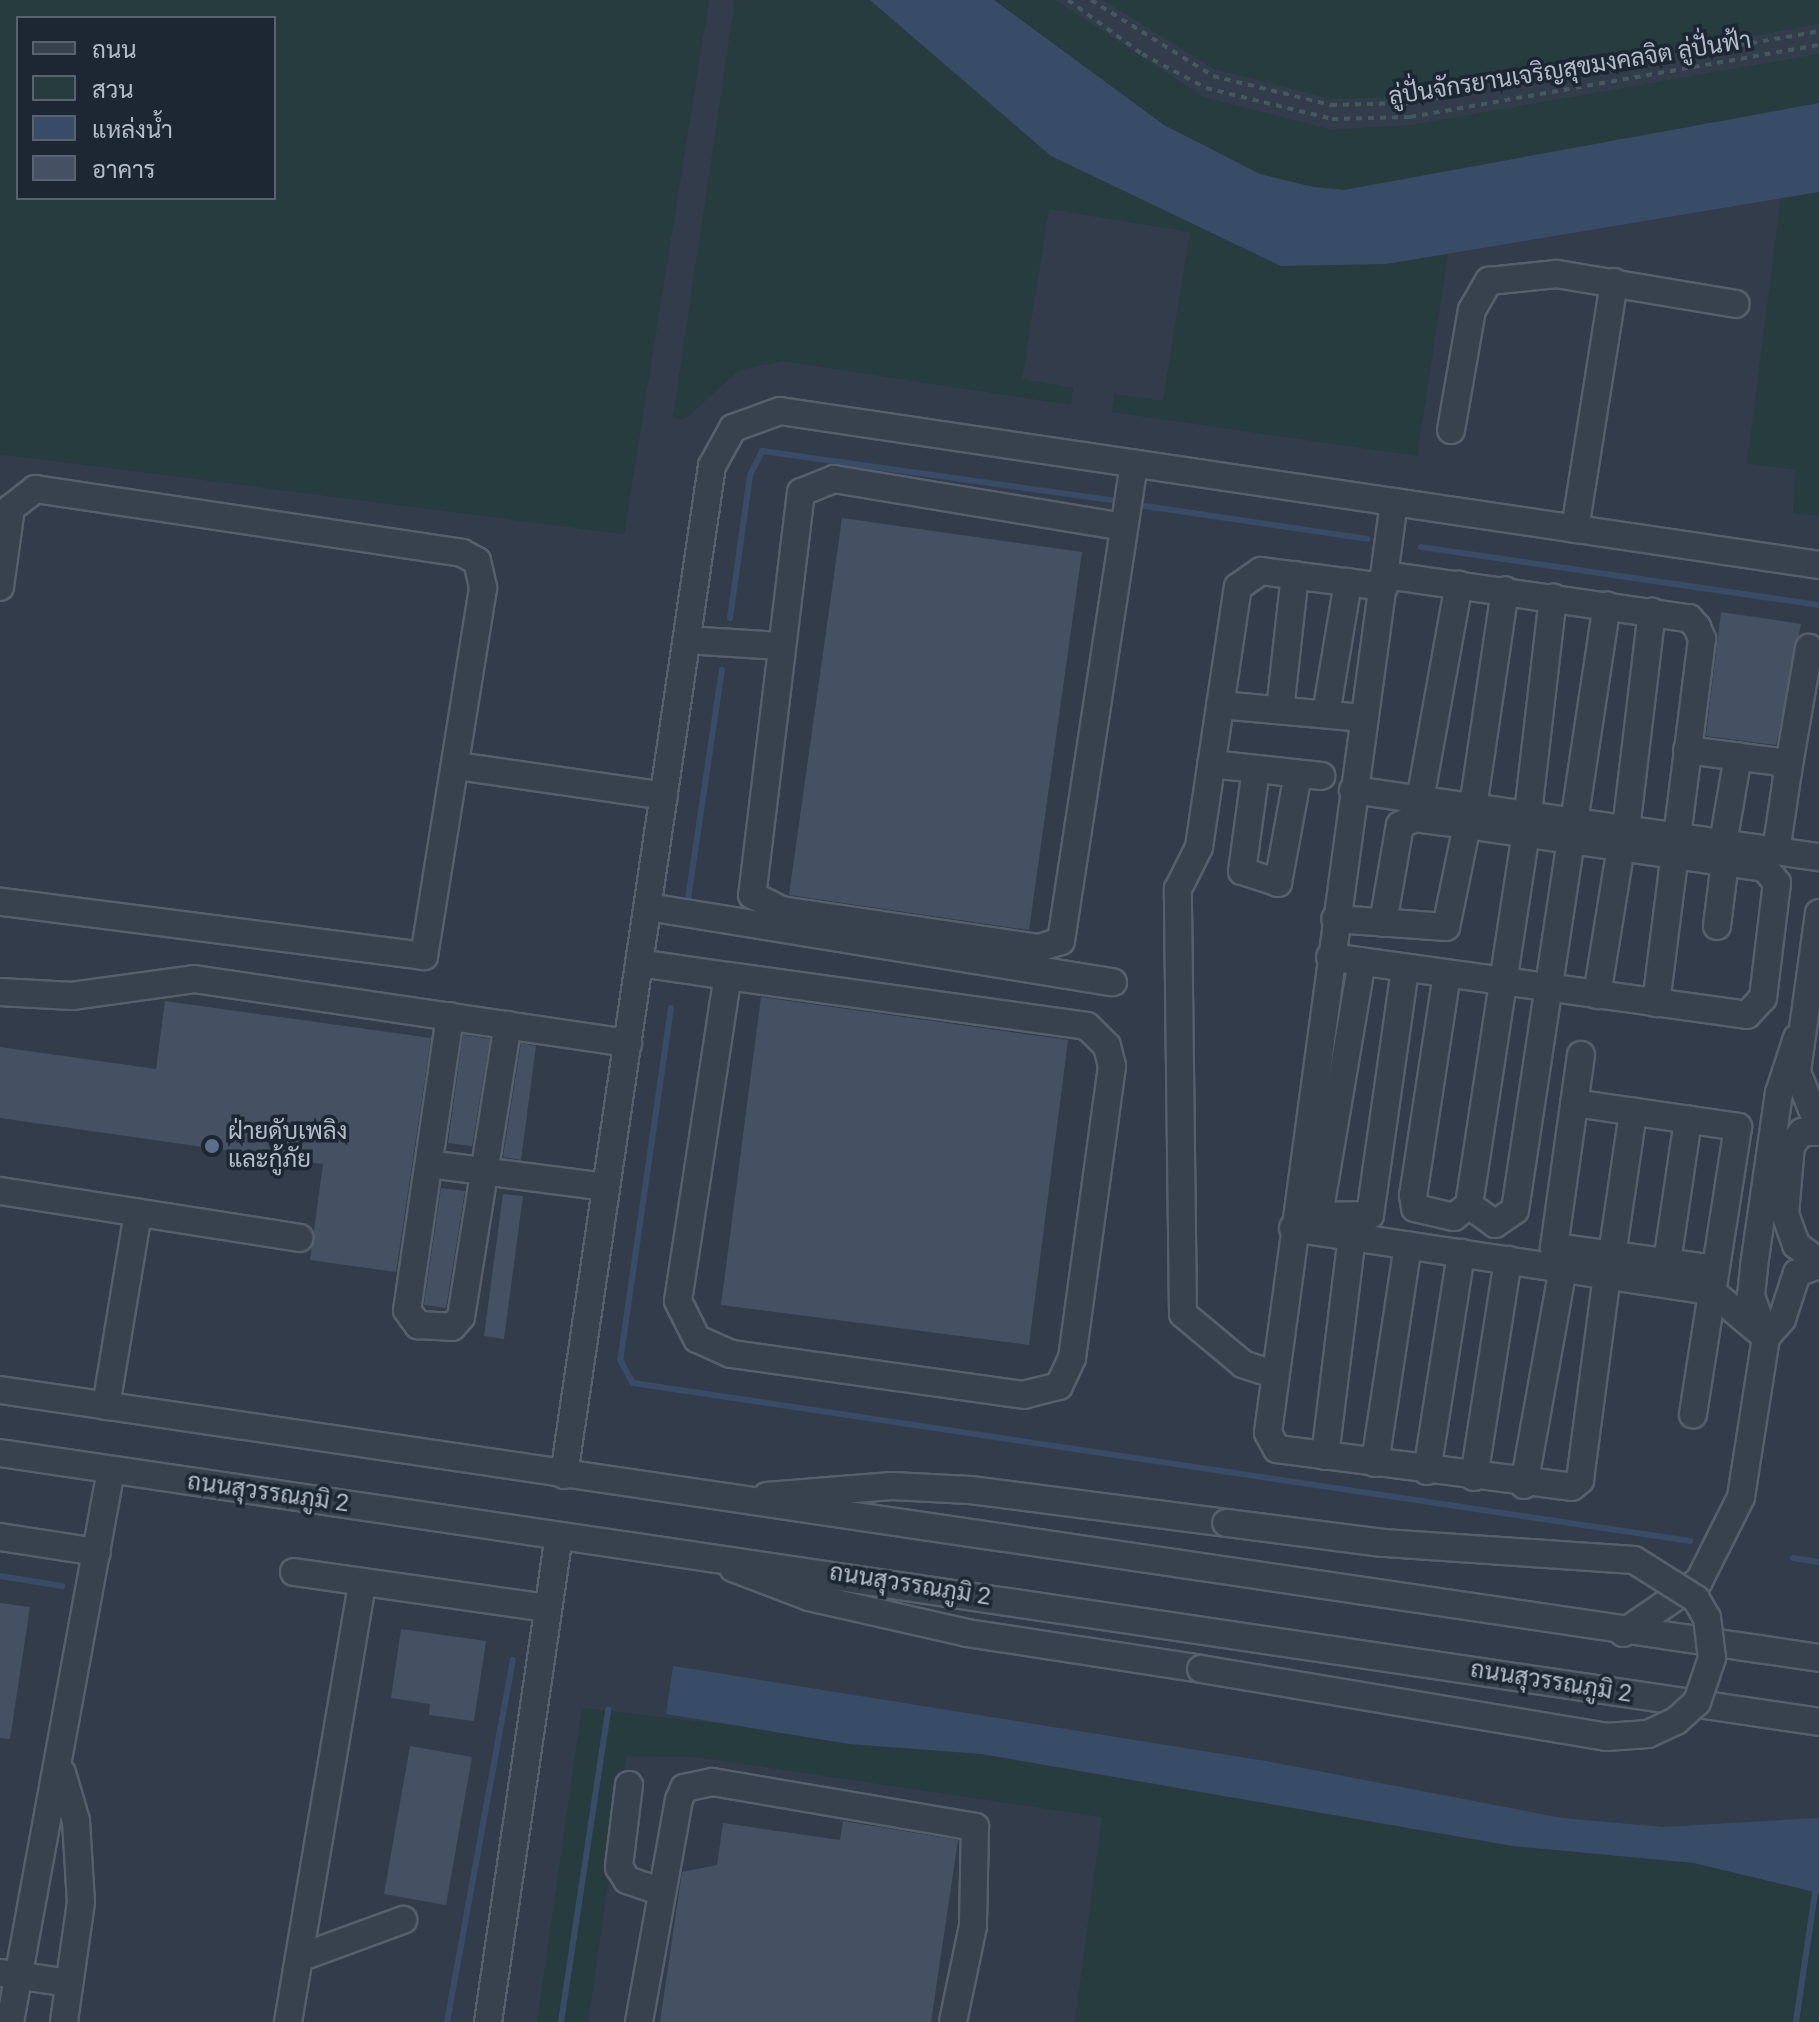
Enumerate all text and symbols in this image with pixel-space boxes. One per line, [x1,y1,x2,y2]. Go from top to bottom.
legend [16,16,276,200]
street label: ลู่ปั่นจักรยานเจริญสุขมงคลจิต ลู่ปั่นฟ้า [1387,26,1753,112]
text: ถนน [92,36,137,64]
text: สวน [92,76,134,104]
text: แหล่งน้ำ [92,116,173,144]
text: อาคาร [92,156,155,184]
place label: ฝ่ายดับเพลิง และกู้ภัย [228,1118,348,1174]
marker: ฝ่ายดับเพลิง และกู้ภัย [203,1137,221,1155]
street label: ถนนสุวรรณภูมิ 2 [185,1467,351,1519]
street label: ถนนสุวรรณภูมิ 2 [827,1558,993,1612]
street label: ถนนสุวรรณภูมิ 2 [1468,1655,1634,1709]

